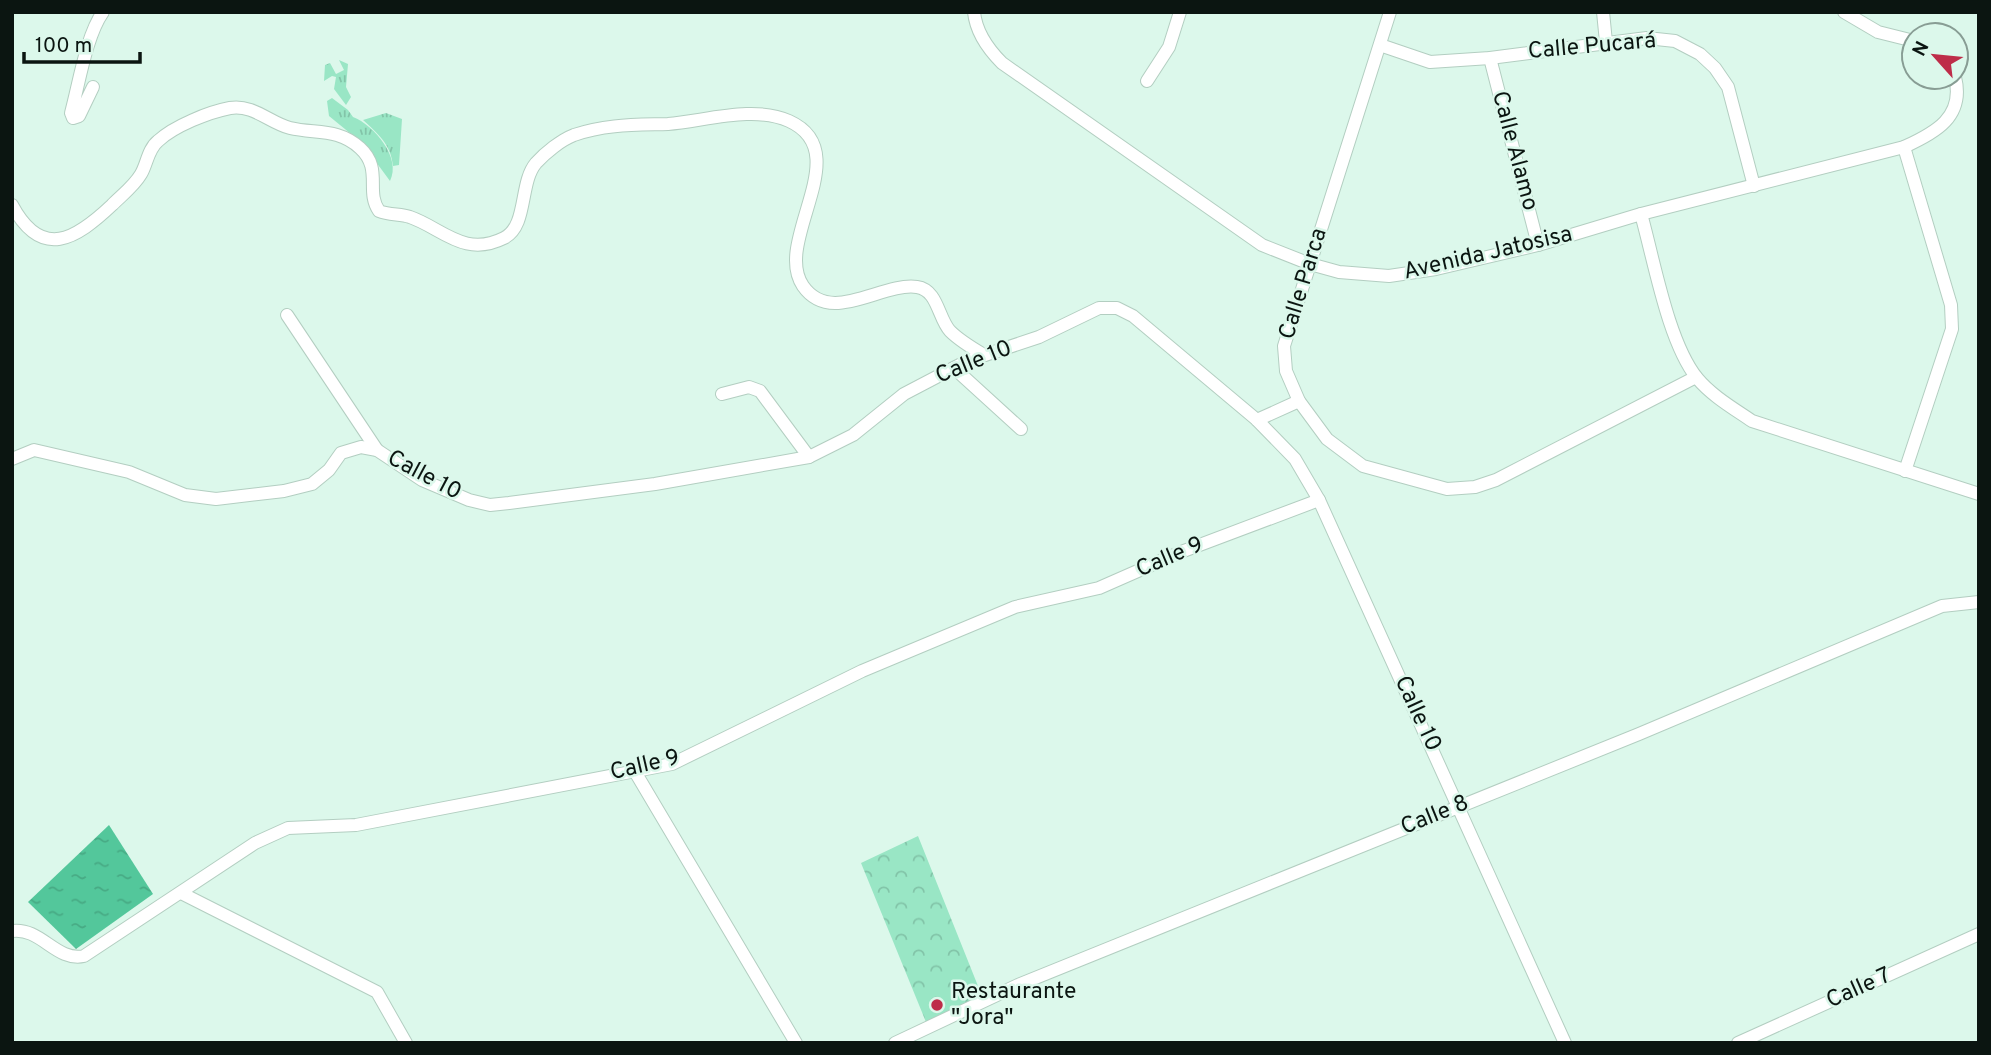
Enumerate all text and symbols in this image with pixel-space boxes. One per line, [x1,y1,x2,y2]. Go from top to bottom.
scale bar [24,21,140,65]
north arrow [1900,21,1970,91]
street label: Calle Pucará [1527,27,1657,67]
text: 100 m [35,33,92,60]
text: N [1908,38,1935,61]
street label: Calle Alamo [1484,88,1544,214]
street label: Avenida Jatosisa [1401,220,1575,288]
street label: Calle Parca [1273,225,1335,343]
street label: Calle 10 [931,335,1017,391]
street label: Calle 10 [382,444,466,508]
street label: Calle 9 [1132,531,1208,585]
street label: Calle 10 [1387,672,1447,756]
street label: Calle 9 [607,744,683,788]
street label: Calle 8 [1397,789,1473,843]
street label: Calle 7 [1822,962,1896,1016]
place label: Restaurante "Jora" [951,978,1076,1033]
marker: Restaurante "Jora" [929,997,945,1013]

